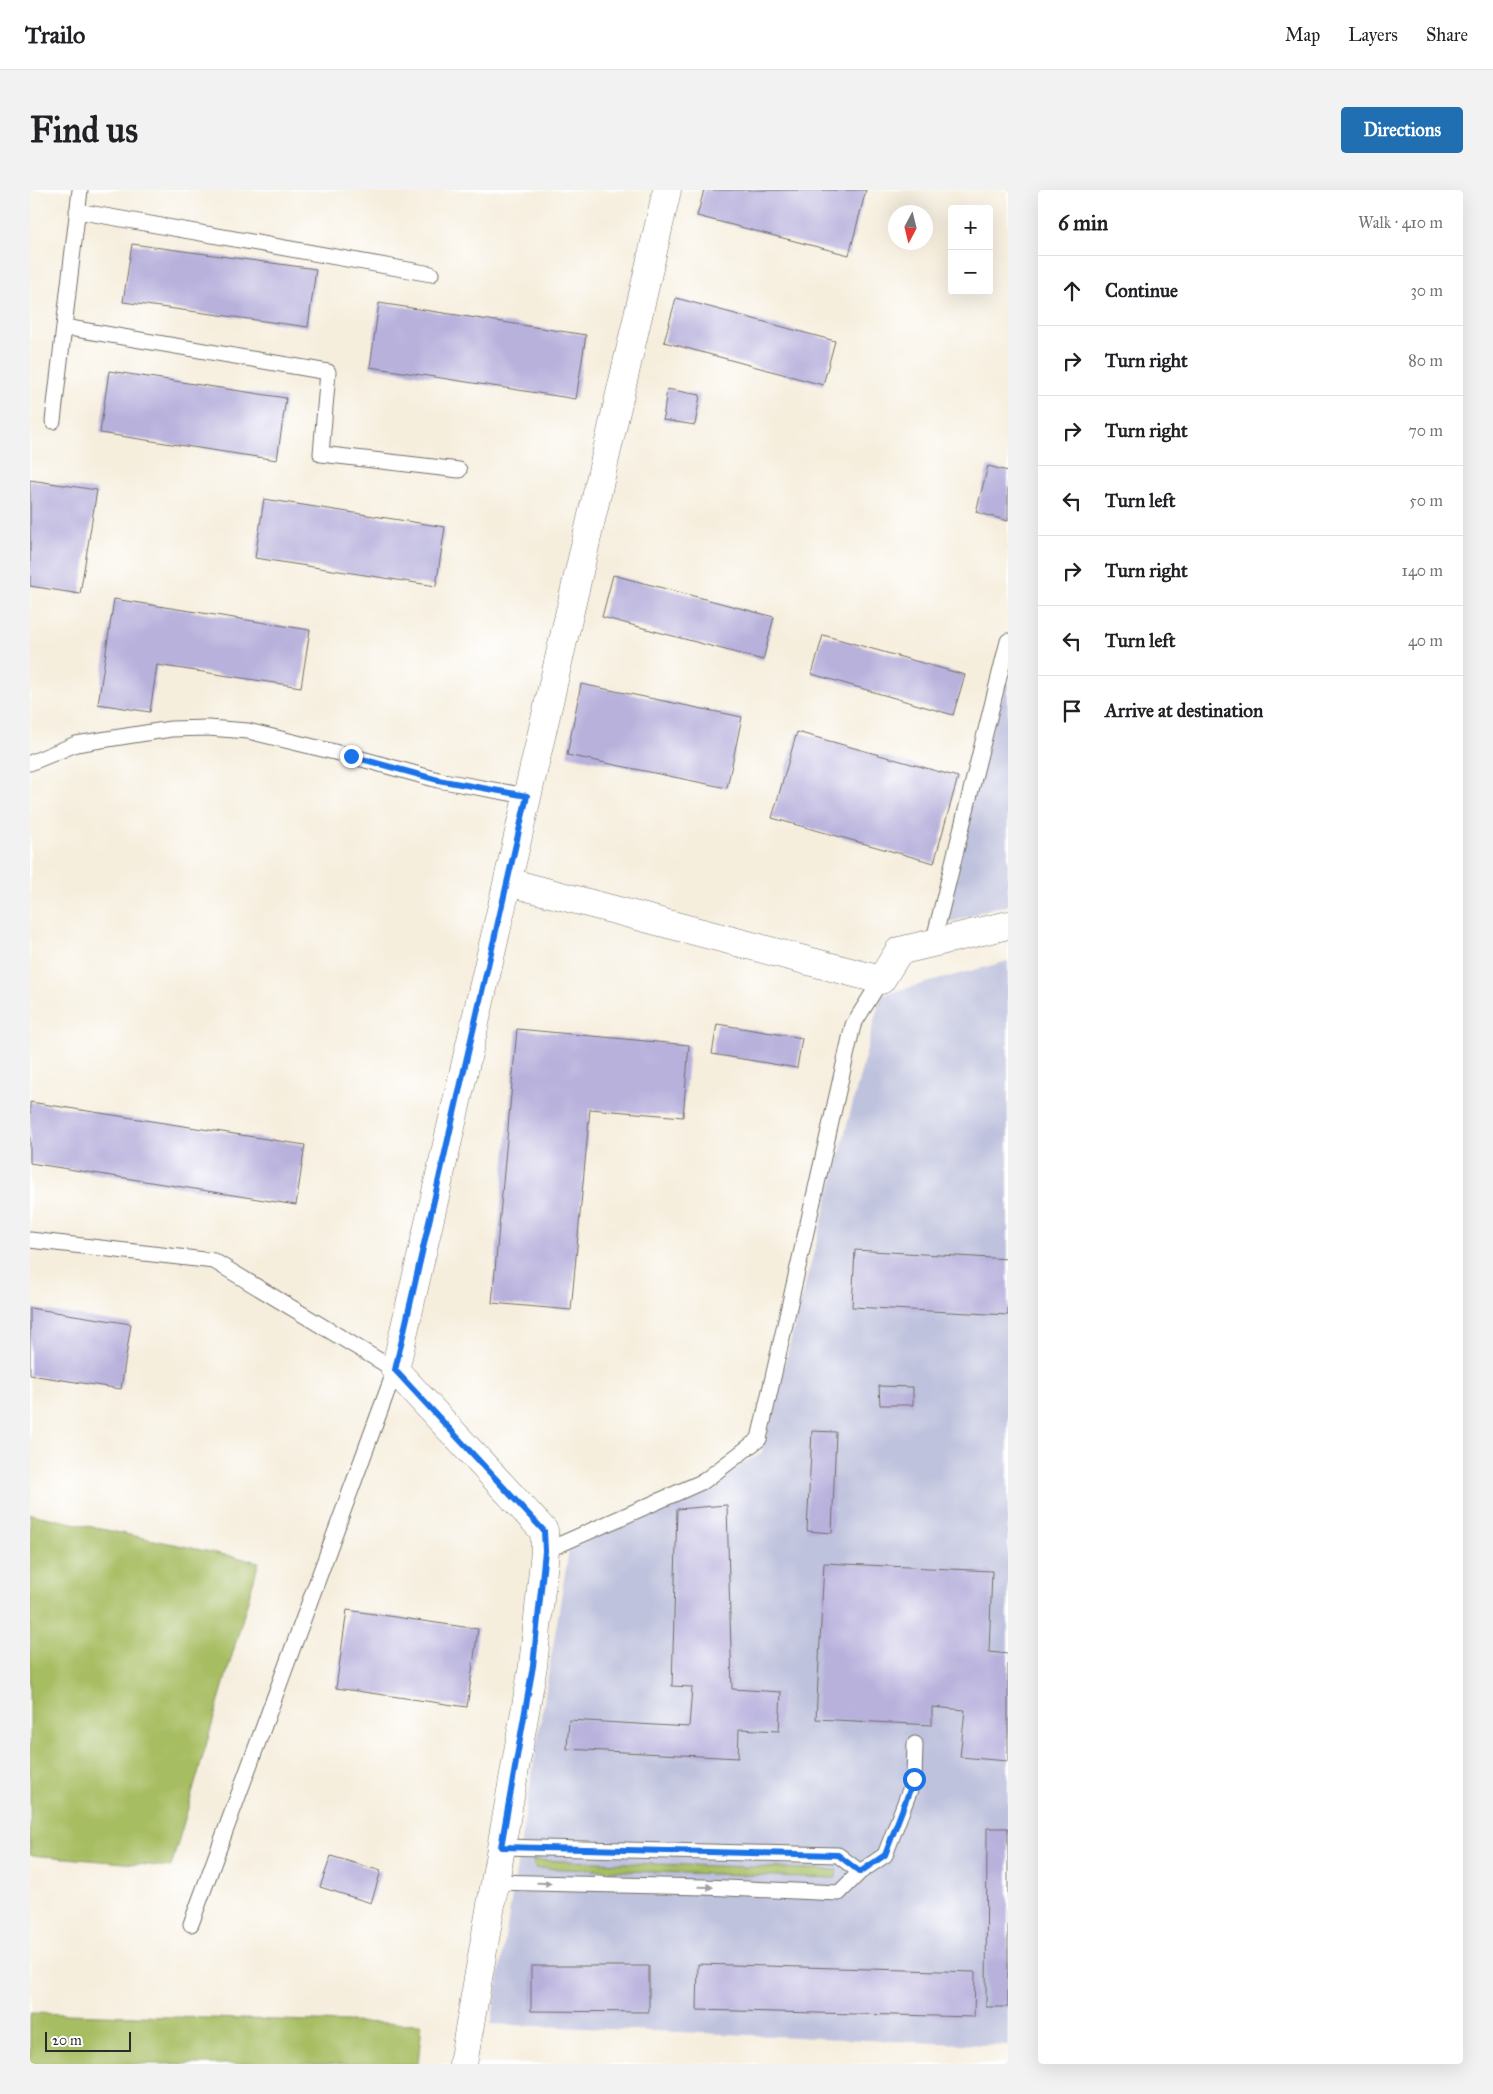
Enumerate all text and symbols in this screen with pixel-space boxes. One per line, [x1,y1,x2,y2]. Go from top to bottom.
text: Trailo [25,20,85,50]
text: Map [1285,24,1320,46]
text: Layers [1348,24,1398,46]
text: Share [1426,24,1468,46]
button: Directions [1341,107,1463,153]
text: Find us [30,109,138,152]
north arrow [888,205,933,250]
map controls [948,205,993,295]
button: + [948,205,993,250]
text: 6 min [1058,210,1108,236]
text: Walk · 410 m [1358,213,1443,232]
button: − [948,250,993,295]
icon: ahead [1058,277,1086,305]
text: Continue [1105,279,1178,302]
text: 30 m [1410,281,1443,300]
icon: right [1058,347,1086,375]
text: Turn right [1105,349,1188,372]
text: 80 m [1408,351,1443,370]
icon: right [1058,417,1086,445]
text: Turn right [1105,419,1188,442]
text: 70 m [1408,421,1443,440]
icon: left [1058,487,1086,515]
text: Turn left [1105,489,1175,512]
text: 50 m [1409,491,1443,510]
icon: right [1058,557,1086,585]
text: Turn right [1105,559,1188,582]
text: 140 m [1402,561,1443,580]
icon: left [1058,627,1086,655]
text: Turn left [1105,629,1175,652]
text: 40 m [1408,631,1443,650]
icon: arrive [1058,697,1086,725]
text: Arrive at destination [1105,699,1263,722]
route end [340,745,363,768]
route start [903,1768,926,1791]
one-way arrow [536,1879,552,1887]
one-way arrow [698,1883,714,1891]
scale bar [45,2029,131,2052]
text: 20 m [52,2032,82,2049]

